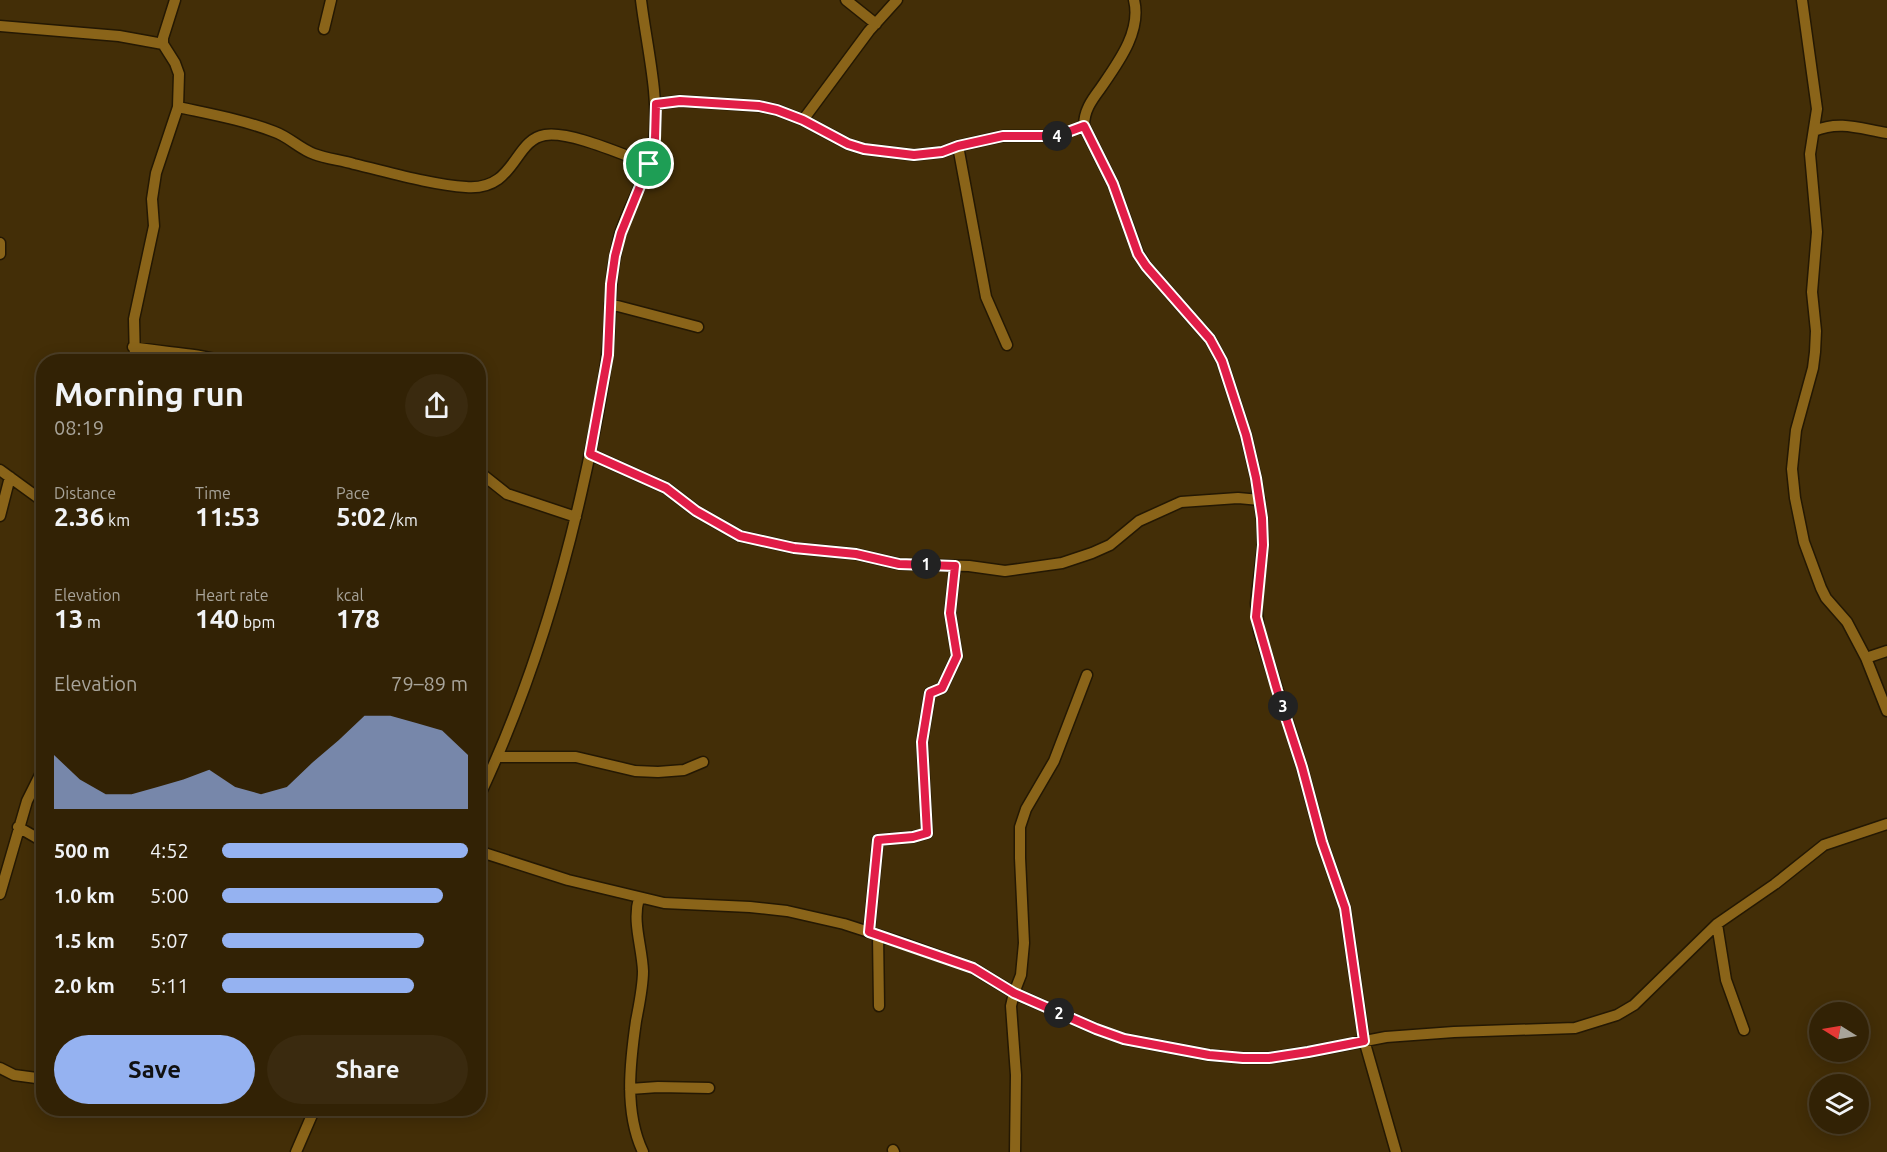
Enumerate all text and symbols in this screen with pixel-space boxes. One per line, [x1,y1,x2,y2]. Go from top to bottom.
pin: 4 [1042,121,1072,151]
text: 4 [1052,127,1062,145]
pin [623,138,674,189]
icon: arrive [632,147,665,180]
button: share [405,374,468,437]
text: Morning run [54,375,244,412]
text: 08:19 [54,416,104,439]
text: Distance [54,484,116,502]
text: Time [195,484,231,502]
text: Pace [336,484,370,502]
text: 2.36 [54,502,104,531]
text: 11:53 [195,502,260,531]
text: 5:02 [336,502,386,531]
text: km [104,511,130,529]
text: /km [386,511,418,529]
pin: 1 [911,549,941,579]
text: 1 [921,555,931,573]
text: Elevation [54,586,121,604]
text: Heart rate [195,586,269,604]
text: kcal [336,586,364,604]
text: 13 [54,604,83,633]
text: 140 [195,604,239,633]
text: 178 [336,604,380,633]
text: m [83,613,101,631]
text: bpm [239,613,275,631]
text: Elevation [54,672,137,695]
text: 79–89 m [391,672,468,695]
pin: 3 [1268,691,1298,721]
text: 3 [1278,697,1288,715]
text: 500 m [54,839,110,862]
text: 4:52 [150,839,189,862]
text: 1.0 km [54,884,115,907]
text: 5:00 [150,884,189,907]
text: 1.5 km [54,929,115,952]
text: 5:07 [150,929,189,952]
text: 2.0 km [54,974,115,997]
text: 5:11 [150,974,189,997]
pin: 2 [1044,998,1074,1028]
north arrow [1809,1002,1869,1062]
map controls [1809,1002,1869,1134]
text: 2 [1054,1004,1064,1022]
button: Save [54,1035,255,1104]
button: Share [267,1035,468,1104]
button: layers [1809,1074,1869,1134]

